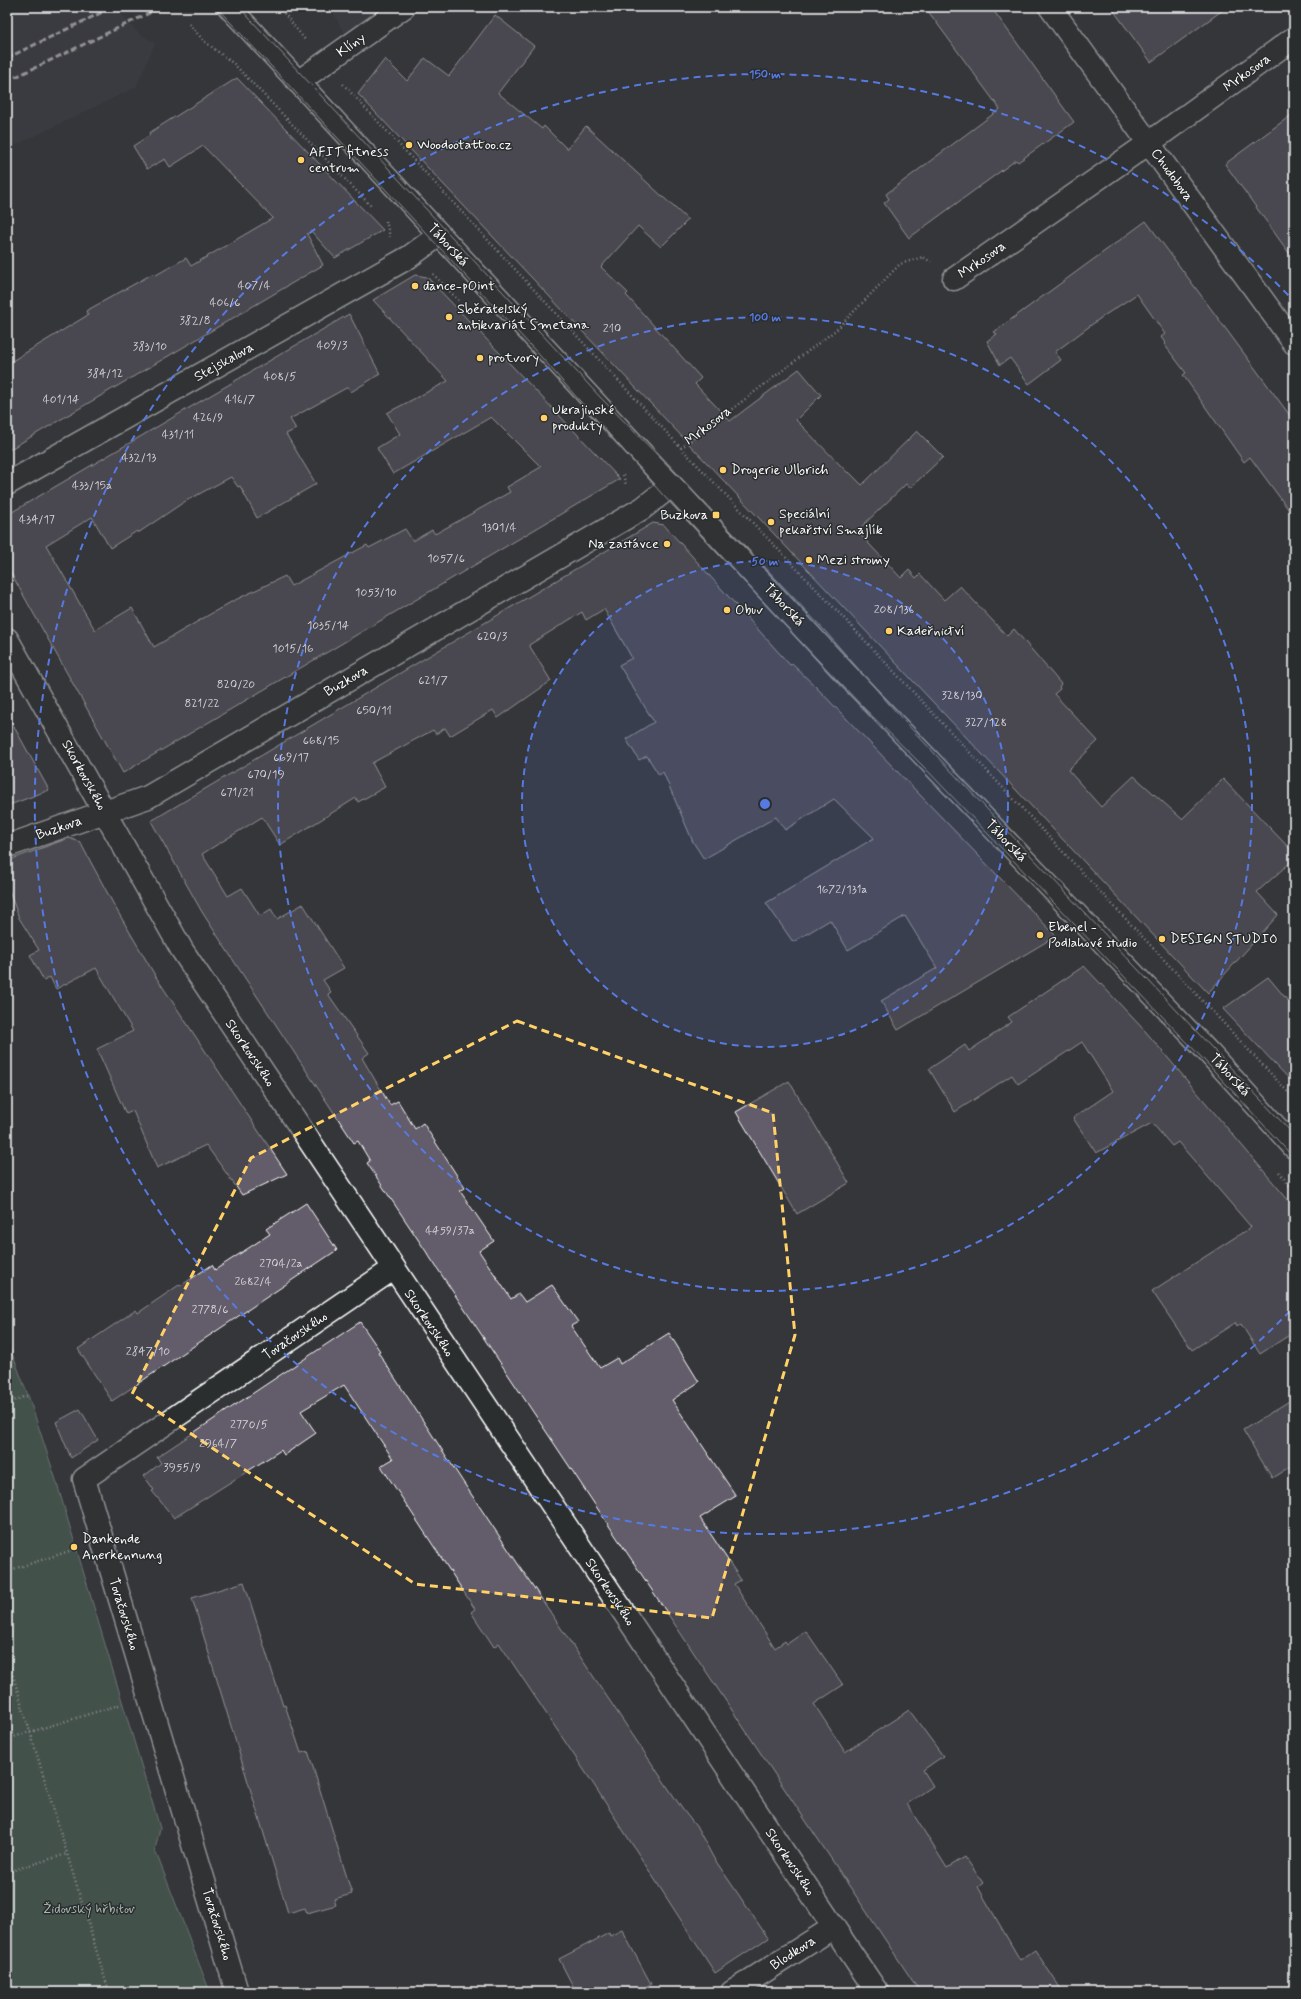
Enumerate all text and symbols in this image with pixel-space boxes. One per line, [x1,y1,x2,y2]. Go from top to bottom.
street label: Klíny [333,29,369,61]
street label: Mrkosova [1220,50,1274,96]
text: 150 m [749,67,781,83]
place label: Woodootattoo.cz [417,136,513,154]
marker: Woodootattoo.cz [404,140,414,150]
place label: AFIT fitness centrum [309,143,389,177]
street label: Chudobova [1147,145,1197,205]
marker: AFIT fitness centrum [296,155,306,165]
street label: Táborská [423,220,473,270]
street label: Mrkosova [955,237,1009,283]
place label: dance-pOint [423,277,495,295]
house number: 407/4 [238,278,270,294]
marker: dance-pOint [410,281,420,291]
house number: 406/6 [210,295,240,311]
place label: Sběratelský antikvariát Smetana [457,300,590,334]
text: 100 m [749,310,782,326]
marker: Sběratelský antikvariát Smetana [444,312,454,322]
house number: 382/8 [179,313,211,329]
house number: 210 [603,321,621,337]
street label: Stejskalova [191,338,257,386]
house number: 409/3 [317,338,348,354]
house number: 383/10 [133,339,167,355]
place label: protvory [488,349,539,367]
marker: protvory [475,353,485,363]
house number: 384/12 [87,366,123,382]
house number: 408/5 [264,369,296,385]
house number: 401/14 [43,392,79,408]
house number: 416/7 [225,392,255,408]
place label: Ukrajinské produkty [552,401,614,435]
street label: Mrkosova [681,402,735,450]
house number: 426/9 [193,410,223,426]
marker: Ukrajinské produkty [539,413,549,423]
house number: 431/11 [162,427,194,443]
house number: 432/13 [122,450,156,466]
place label: Drogerie Ulbrich [731,461,829,479]
marker: Drogerie Ulbrich [718,465,728,475]
house number: 433/15a [72,478,112,494]
place label: Speciální pekařství Smajlík [779,505,883,539]
place label: Buzkova [660,506,708,524]
marker: Buzkova [711,510,721,520]
house number: 434/17 [19,512,55,528]
marker: Speciální pekařství Smajlík [766,517,776,527]
house number: 1301/4 [481,520,517,536]
place label: Na zastávce [588,535,659,553]
marker: Na zastávce [662,539,672,549]
house number: 1057/6 [427,551,465,567]
place label: Mezi stromy [817,551,890,569]
text: 50 m [752,554,779,570]
marker: Mezi stromy [804,555,814,565]
street label: Táborská [759,580,809,630]
house number: 1053/10 [355,585,397,601]
place label: Obuv [735,601,763,619]
house number: 208/136 [874,602,915,618]
marker: Obuv [722,605,732,615]
house number: 1035/14 [307,618,349,634]
place label: Kadeřnictví [897,622,965,640]
marker: Kadeřnictví [884,626,894,636]
house number: 620/3 [477,629,508,645]
house number: 1015/16 [272,641,314,657]
street label: Buzkova [321,661,371,701]
house number: 621/7 [418,673,448,689]
house number: 820/20 [217,677,255,693]
house number: 328/130 [941,688,983,704]
house number: 821/22 [184,696,220,712]
house number: 650/11 [356,703,392,719]
house number: 327/128 [965,715,1007,731]
house number: 668/15 [303,733,339,749]
street label: Skorkovského [57,737,111,813]
house number: 669/17 [273,750,309,766]
house number: 670/19 [247,767,285,783]
house number: 671/21 [220,785,254,801]
centre of rings [758,797,772,811]
street label: Buzkova [33,812,85,844]
street label: Táborská [981,816,1031,866]
house number: 1672/131a [816,882,868,898]
place label: Ebenel - Podlahové studio [1048,918,1137,952]
marker: Ebenel - Podlahové studio [1035,930,1045,940]
place label: DESIGN STUDIO [1170,930,1278,948]
marker: DESIGN STUDIO [1157,934,1167,944]
street label: Skorkovského [221,1016,279,1090]
street label: Táborská [1205,1050,1255,1100]
house number: 4459/37a [425,1223,475,1239]
house number: 2704/2a [259,1256,303,1272]
house number: 2682/4 [234,1274,272,1290]
street label: Skorkovského [400,1286,458,1360]
house number: 2778/6 [192,1302,228,1318]
street label: Tovačovského [259,1308,331,1364]
house number: 2847/10 [126,1344,170,1360]
house number: 2770/5 [230,1417,268,1433]
house number: 2964/7 [199,1436,237,1452]
house number: 3955/9 [163,1460,201,1476]
place label: Dankende Anerkennung [82,1530,162,1564]
marker: Dankende Anerkennung [69,1542,79,1552]
street label: Skorkovského [581,1555,639,1629]
street label: Tovačovského [104,1576,144,1652]
street label: Skorkovského [761,1825,819,1899]
street label: Tovačovského [197,1886,237,1962]
park label: Židovský hřbitov [43,1900,135,1918]
street label: Blodkova [767,1932,819,1974]

